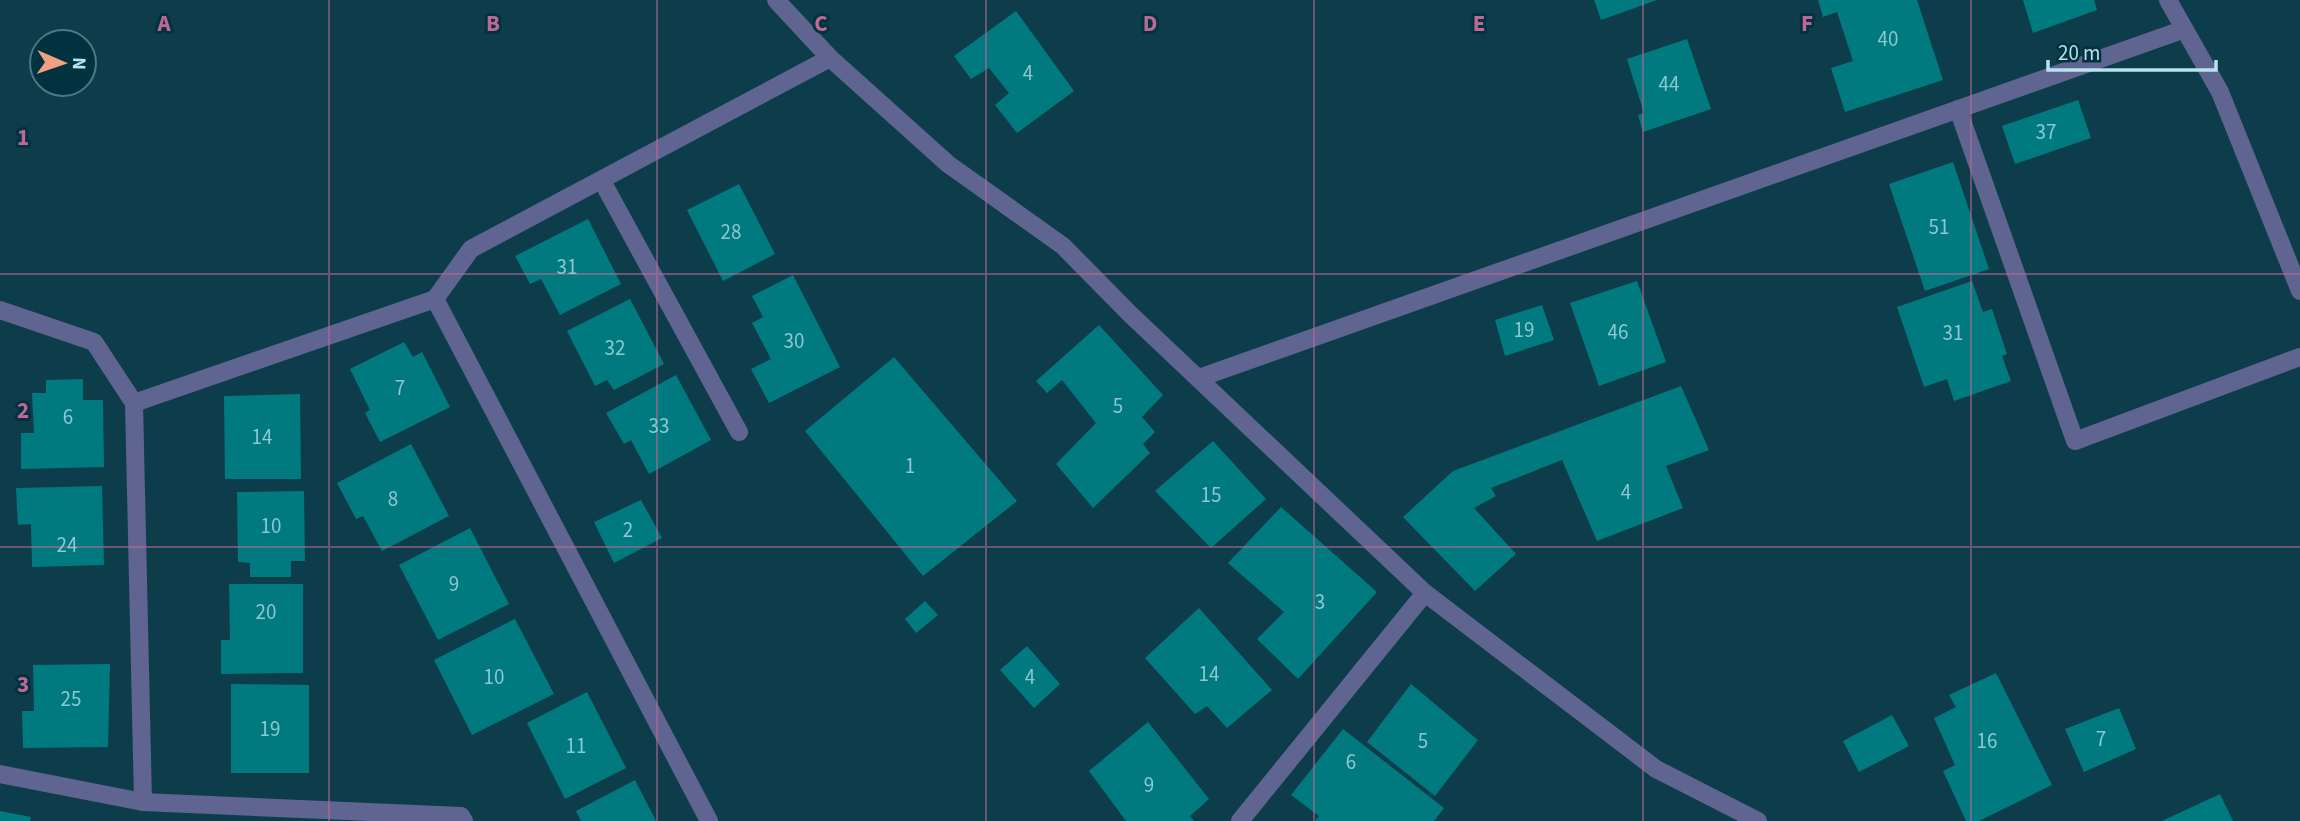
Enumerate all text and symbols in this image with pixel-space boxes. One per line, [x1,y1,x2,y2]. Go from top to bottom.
text: A [156,7,171,40]
text: B [486,7,500,40]
text: C [814,7,828,40]
text: D [1143,7,1157,40]
text: E [1473,7,1485,40]
text: F [1801,7,1813,40]
house number: 40 [1878,24,1898,54]
north arrow [28,28,98,98]
scale bar [2048,28,2216,72]
text: 20 m [2058,38,2100,68]
text: N [65,57,92,70]
house number: 4 [1023,58,1033,88]
house number: 44 [1659,69,1679,99]
house number: 37 [2036,117,2056,147]
text: 1 [17,121,29,154]
house number: 51 [1929,212,1949,242]
house number: 28 [721,217,741,247]
house number: 31 [557,252,577,282]
house number: 19 [1514,315,1534,345]
house number: 46 [1608,317,1628,347]
house number: 31 [1943,318,1963,348]
house number: 30 [784,326,804,356]
house number: 32 [605,333,625,363]
house number: 7 [395,373,405,403]
house number: 5 [1113,391,1123,421]
text: 2 [17,394,29,427]
house number: 6 [63,402,73,432]
house number: 33 [649,411,669,441]
house number: 14 [252,422,272,452]
house number: 1 [905,451,915,481]
house number: 4 [1621,477,1631,507]
house number: 15 [1201,480,1221,510]
house number: 8 [388,484,398,514]
house number: 10 [261,511,281,541]
house number: 2 [623,515,633,545]
house number: 24 [57,530,77,560]
house number: 9 [449,569,459,599]
house number: 3 [1315,587,1325,617]
house number: 20 [256,597,276,627]
house number: 14 [1199,659,1219,689]
house number: 10 [484,662,504,692]
house number: 4 [1025,662,1035,692]
text: 3 [17,668,29,701]
house number: 25 [61,684,81,714]
house number: 19 [260,714,280,744]
house number: 7 [2096,724,2106,754]
house number: 5 [1418,726,1428,756]
house number: 16 [1977,726,1997,756]
house number: 11 [566,731,586,761]
house number: 6 [1346,747,1356,777]
house number: 9 [1144,770,1154,800]

